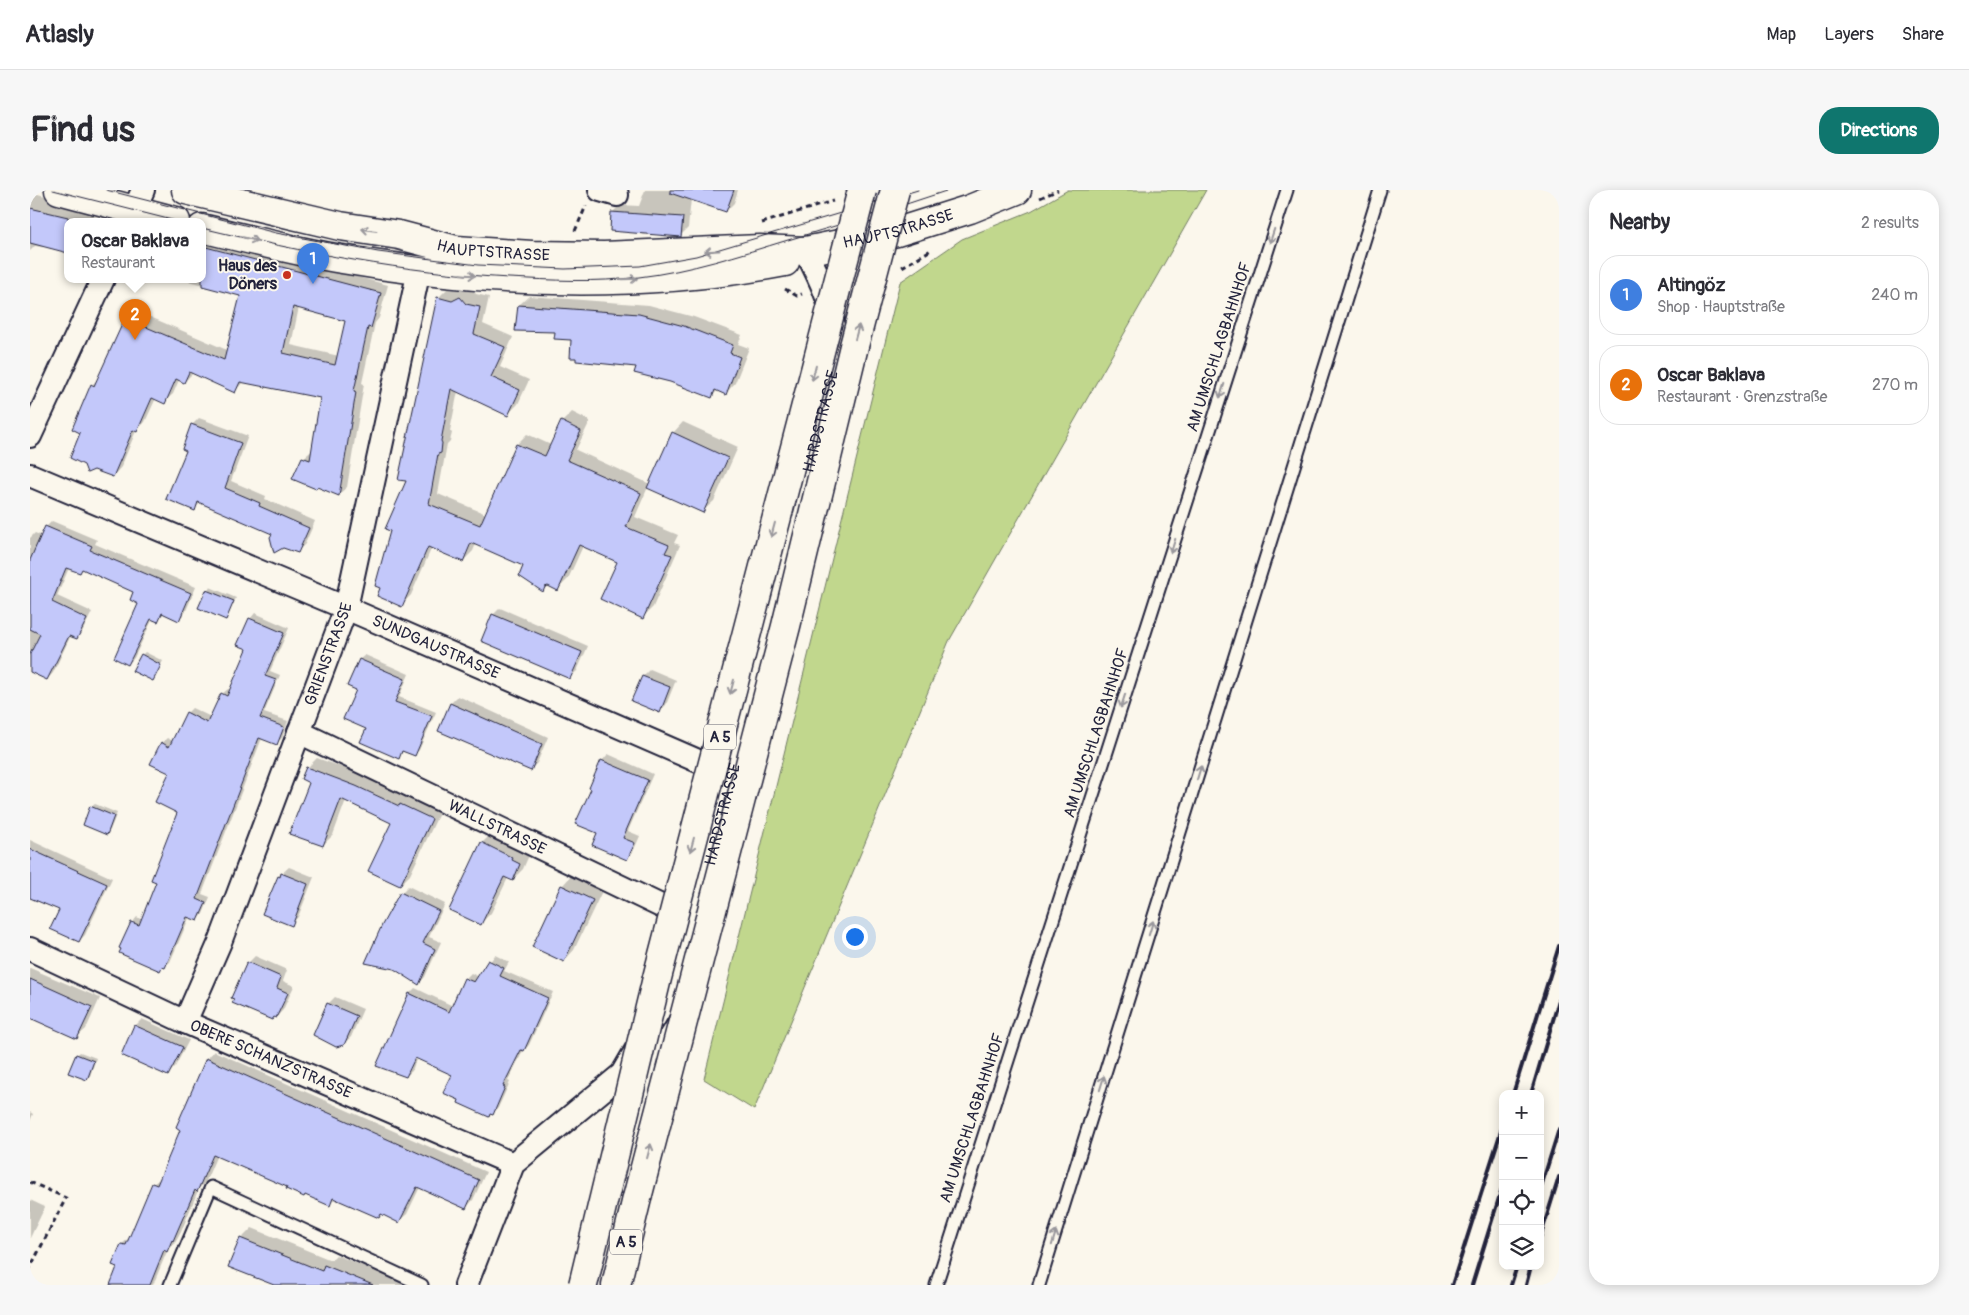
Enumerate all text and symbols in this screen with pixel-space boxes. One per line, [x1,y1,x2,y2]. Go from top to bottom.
text: Atlasly [25,20,94,49]
text: Map [1767,23,1796,46]
text: Layers [1824,23,1874,46]
text: Share [1902,23,1944,46]
button: Directions [1819,107,1939,154]
text: Find us [30,108,135,152]
street label: HAUPTSTRASSE [841,205,956,253]
text: Nearby [1609,209,1670,236]
text: 2 results [1861,213,1919,233]
popup [64,218,206,283]
one-way arrow [361,225,377,235]
one-way arrow [1266,228,1276,244]
text: Oscar Baklava [81,229,189,253]
one-way arrow [241,235,257,245]
street label: HAUPTSTRASSE [434,235,550,265]
pin: 1 [297,243,329,284]
one-way arrow [704,247,720,256]
text: Restaurant [81,253,155,273]
place label: Haus des Döners [218,256,278,294]
street label: AM UMSCHLAGBAHNHOF [1182,259,1256,434]
marker: Haus des Döners [281,269,293,281]
one-way arrow [459,270,475,280]
text: Altingöz [1657,273,1725,297]
one-way arrow [622,274,638,284]
text: 1 [1623,285,1629,305]
text: 240 m [1871,285,1918,305]
text: Shop · Hauptstraße [1657,297,1785,317]
pin: 2 [119,299,151,340]
one-way arrow [853,324,863,340]
text: Oscar Baklava [1657,363,1765,387]
one-way arrow [809,364,818,380]
street label: HARDSTRASSE [798,368,843,475]
text: 2 [1622,375,1630,395]
text: 270 m [1872,375,1918,395]
one-way arrow [1217,383,1226,399]
text: Restaurant · Grenzstraße [1657,387,1827,407]
one-way arrow [768,522,777,538]
one-way arrow [1167,538,1177,554]
street label: GRIENSTRASSE [300,601,357,709]
street label: SUNDGAUSTRASSE [369,611,503,684]
street label: AM UMSCHLAGBAHNHOF [1059,645,1133,820]
one-way arrow [727,679,737,695]
one-way arrow [1118,692,1127,708]
road number: A 5 [704,724,736,750]
street label: HARDSTRASSE [700,761,745,868]
one-way arrow [1195,766,1204,781]
street label: WALLSTRASSE [445,795,549,859]
one-way arrow [686,836,696,852]
one-way arrow [1146,921,1156,937]
your location [842,924,868,950]
street label: OBERE SCHANZSTRASSE [187,1015,355,1103]
street label: AM UMSCHLAGBAHNHOF [935,1030,1009,1205]
one-way arrow [1098,1076,1108,1092]
map controls [1499,1090,1544,1270]
button: + [1499,1090,1544,1135]
button: − [1499,1135,1544,1180]
one-way arrow [645,1143,655,1159]
button: locate [1499,1180,1544,1225]
button: layers [1499,1225,1544,1270]
road number: A 5 [610,1230,642,1254]
one-way arrow [1050,1231,1059,1247]

